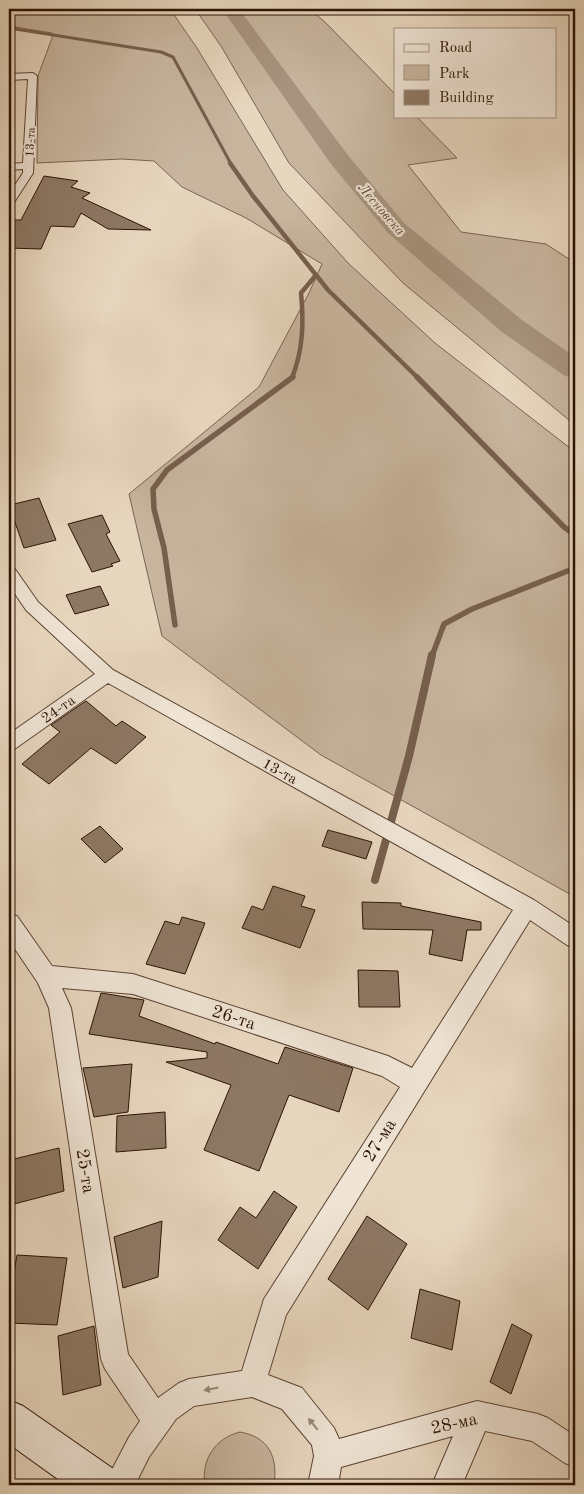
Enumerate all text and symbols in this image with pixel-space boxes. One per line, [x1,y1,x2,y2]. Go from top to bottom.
legend [394,28,556,118]
text: Road [439,41,473,56]
text: Park [439,67,470,82]
text: Building [439,91,494,106]
street label: 13-та [24,127,38,157]
water label: Лесновска [355,181,408,239]
street label: 24-та [39,693,79,727]
street label: 13-та [259,757,300,788]
street label: 26-та [210,1002,258,1033]
street label: 27-ма [360,1116,400,1165]
street label: 25-та [73,1148,97,1195]
one-way arrow [203,1385,219,1393]
street label: 28-ма [429,1410,479,1438]
one-way arrow [307,1418,318,1431]

